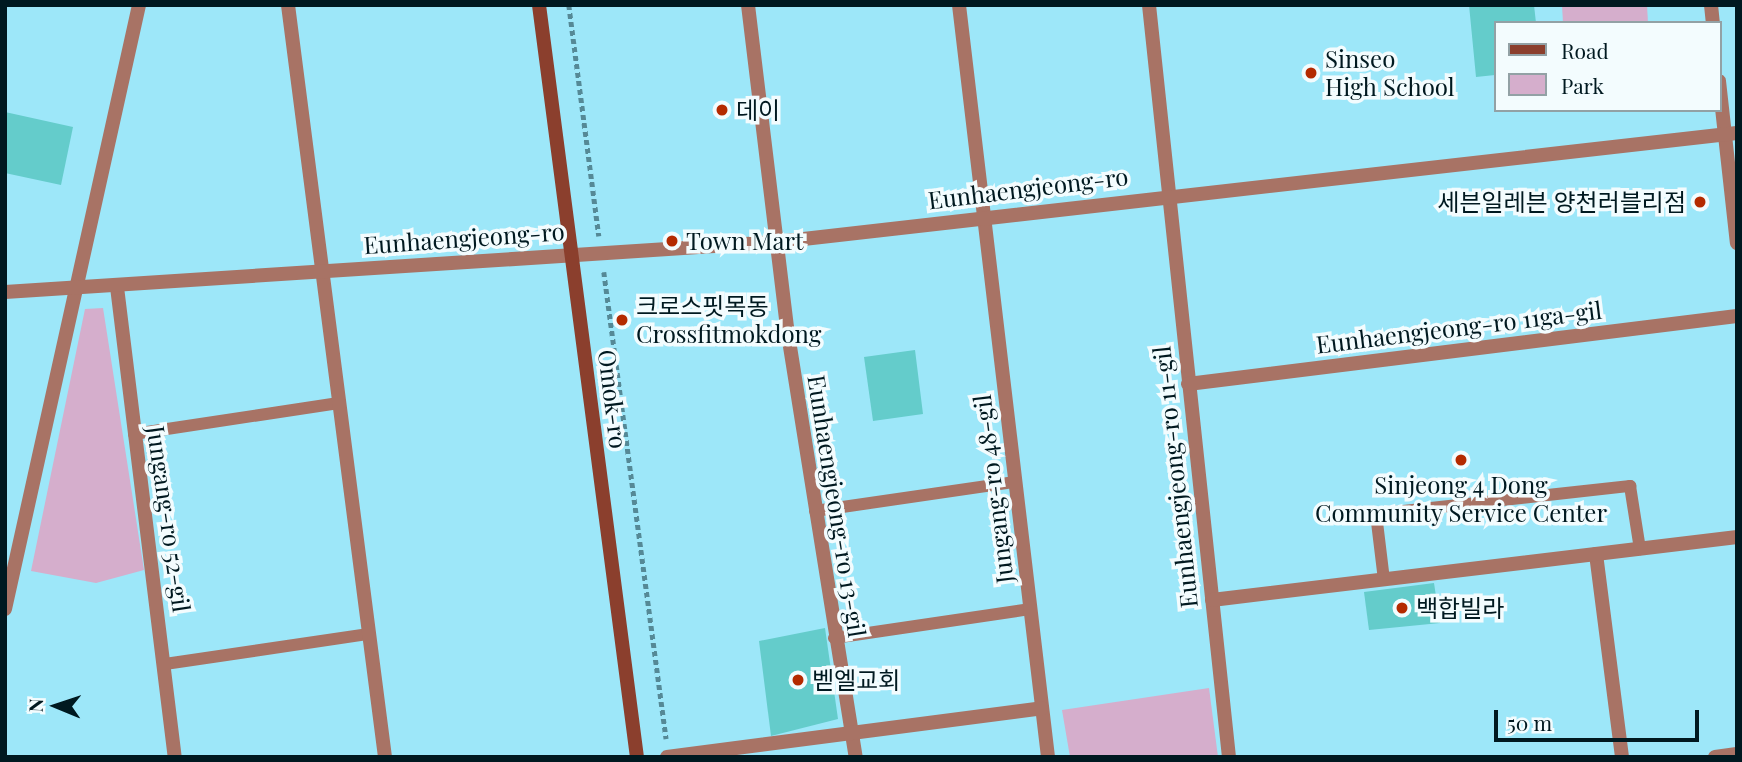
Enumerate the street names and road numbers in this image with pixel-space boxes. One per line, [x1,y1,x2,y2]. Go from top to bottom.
street label: Eunhaengjeong-ro [926,161,1130,215]
street label: Eunhaengjeong-ro [363,217,565,259]
street label: Eunhaengjeong-ro 11ga-gil [1314,295,1604,359]
street label: Eunhaengjeong-ro 11-gil [1147,345,1203,609]
street label: Omok-ro [593,348,633,450]
street label: Eunhaengjeong-ro 13-gil [802,373,872,639]
street label: Jungang-ro 48-gil [967,393,1019,585]
street label: Jungang-ro 52-gil [142,424,196,614]

